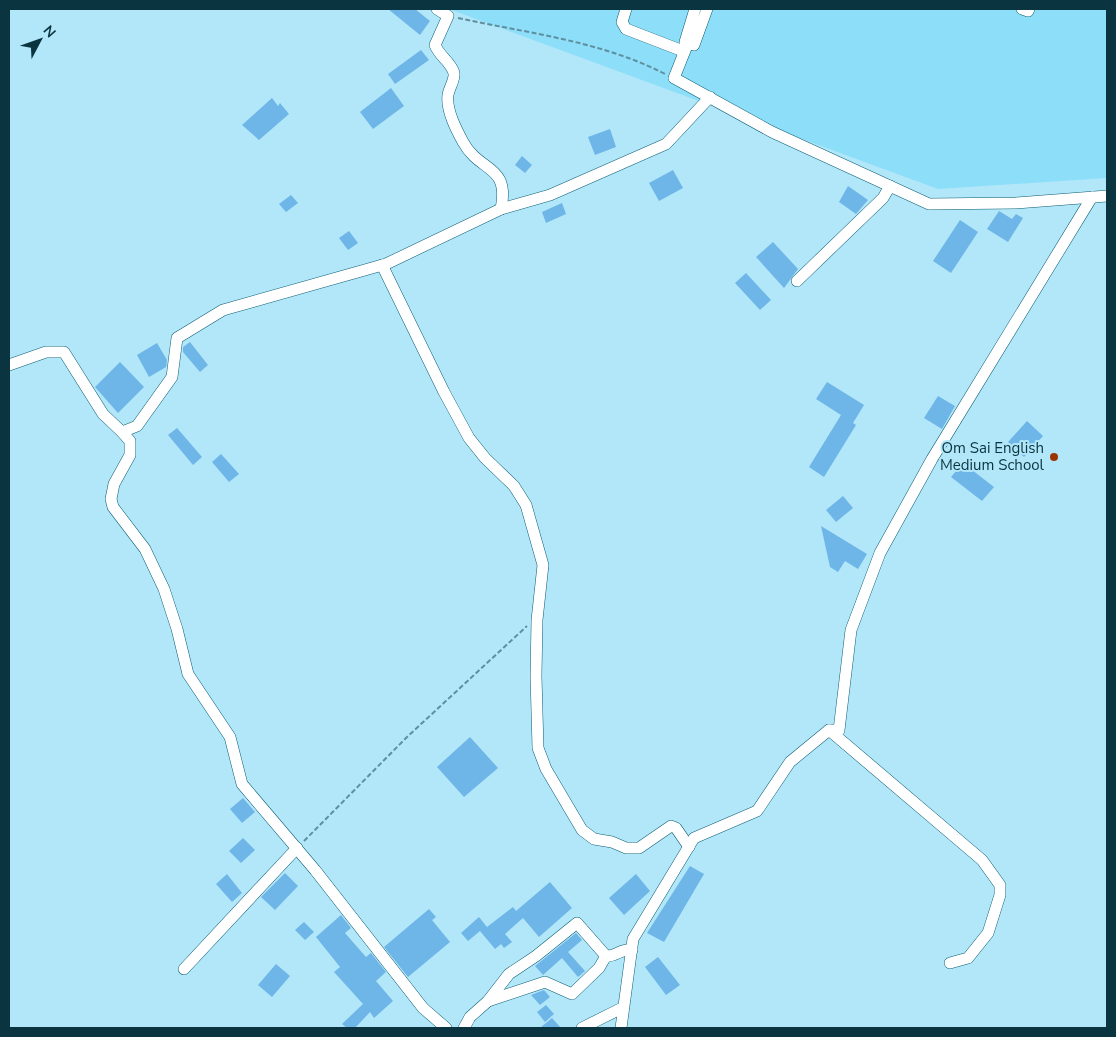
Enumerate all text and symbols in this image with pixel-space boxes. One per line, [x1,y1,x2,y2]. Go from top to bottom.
north arrow [15,15,65,65]
text: N [39,22,60,42]
place label: Om Sai English Medium School [940,438,1045,475]
marker: Om Sai English Medium School [1048,451,1060,463]

